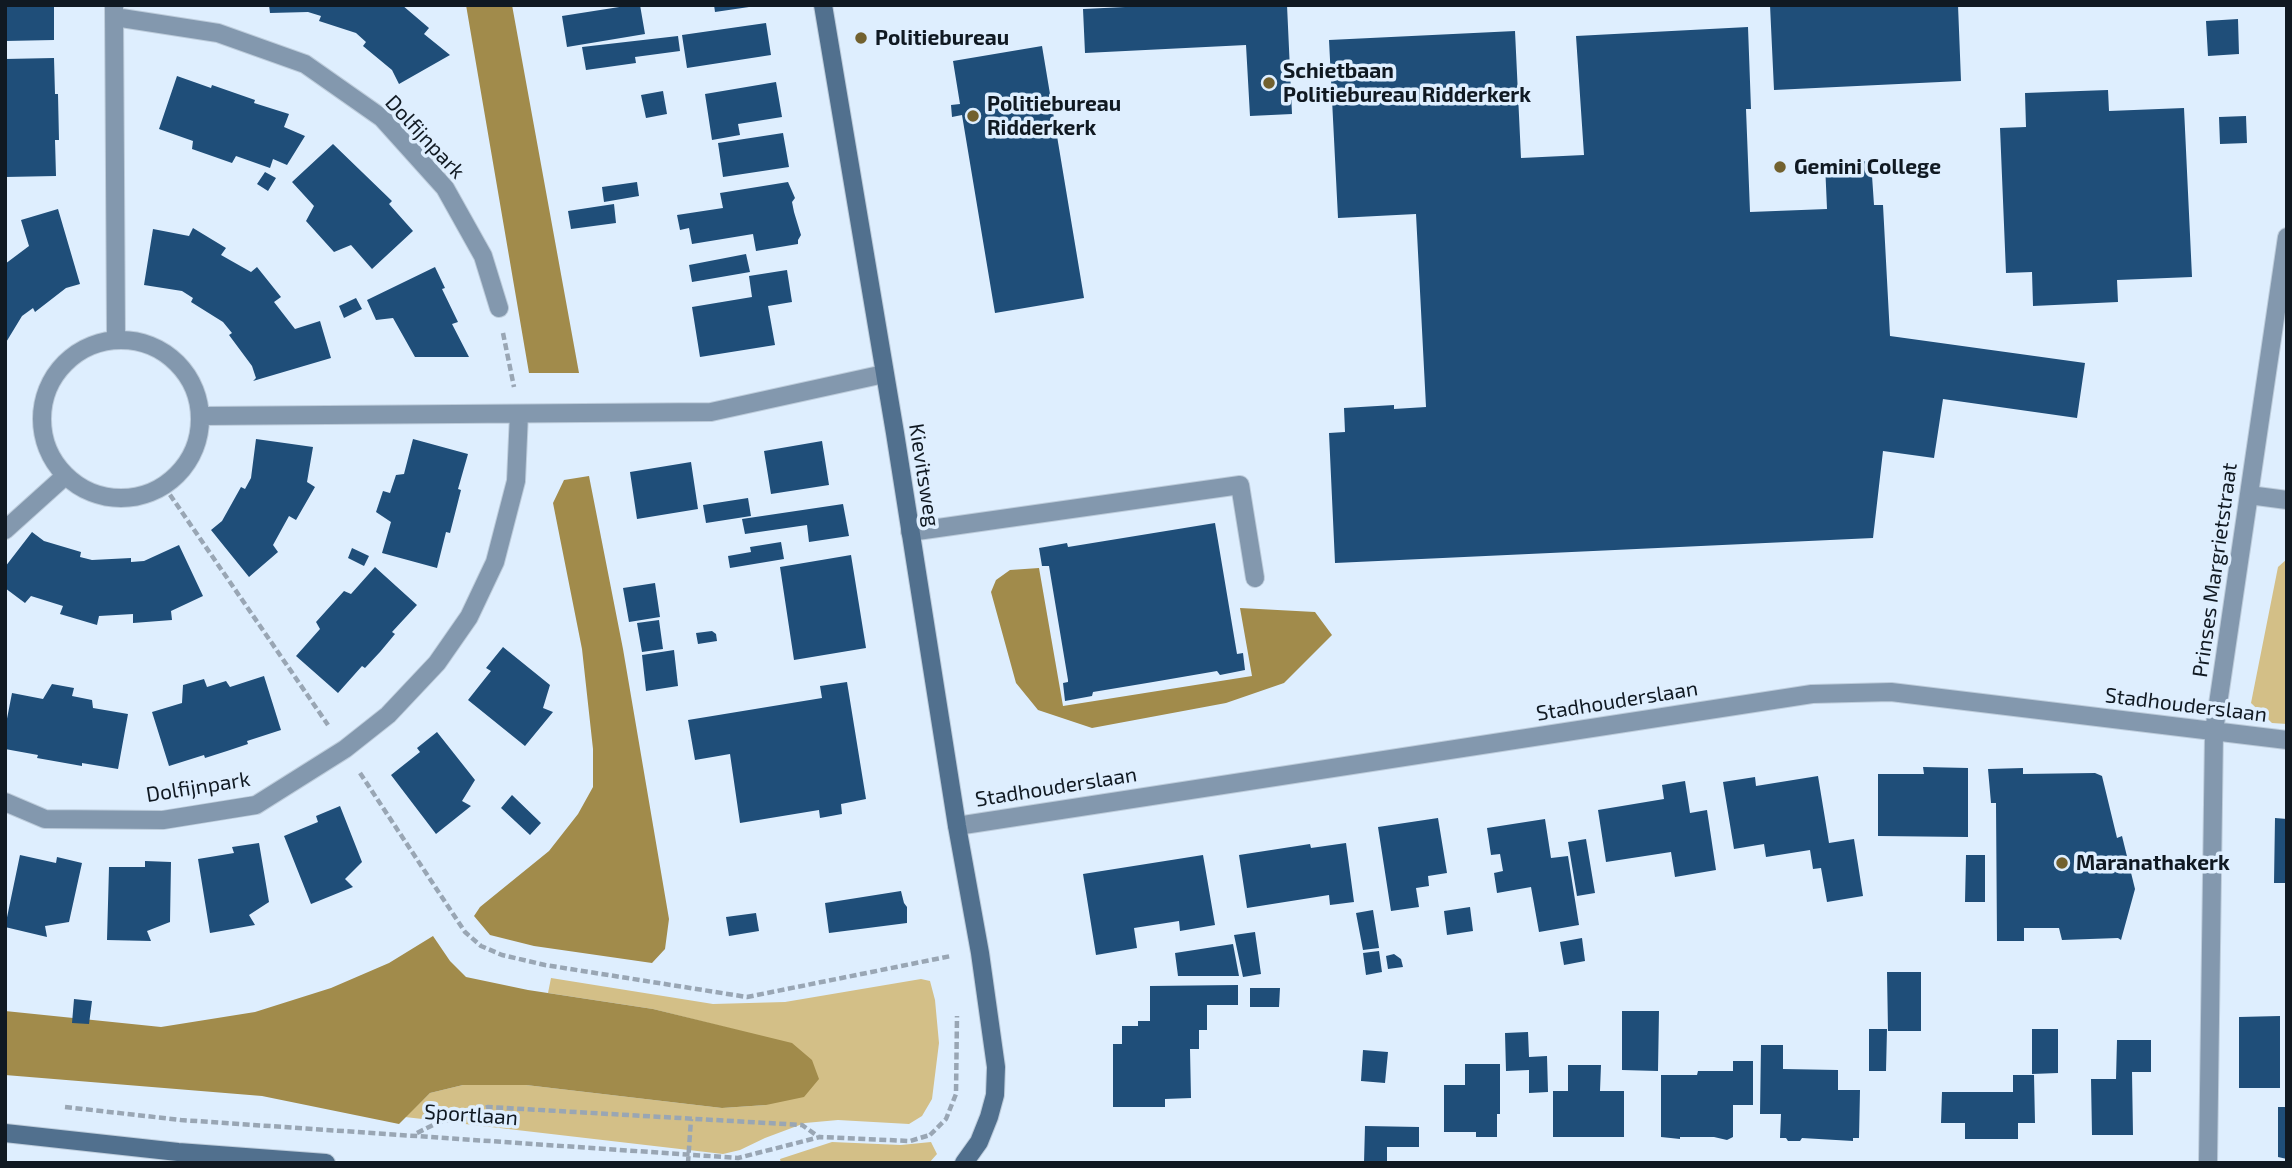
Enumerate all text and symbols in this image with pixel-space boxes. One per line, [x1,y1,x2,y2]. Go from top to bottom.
place label: Politiebureau [875,25,1009,51]
marker: Politiebureau [853,30,869,46]
place label: Schietbaan Politiebureau Ridderkerk [1283,58,1531,108]
marker: Schietbaan Politiebureau Ridderkerk [1261,75,1277,91]
street label: Dolfijnpark [380,90,470,184]
place label: Politiebureau Ridderkerk [987,91,1121,141]
marker: Politiebureau Ridderkerk [965,108,981,124]
place label: Gemini College [1794,154,1941,180]
marker: Gemini College [1772,159,1788,175]
street label: Kievitsweg [903,422,945,528]
street label: Prinses Margrietstraat [2187,461,2243,679]
street label: Stadhouderslaan [1534,676,1700,726]
street label: Stadhouderslaan [2103,683,2269,727]
street label: Stadhouderslaan [973,762,1139,812]
street label: Dolfijnpark [144,766,252,808]
place label: Maranathakerk [2076,850,2230,876]
marker: Maranathakerk [2054,855,2070,871]
street label: Sportlaan [423,1099,519,1131]

